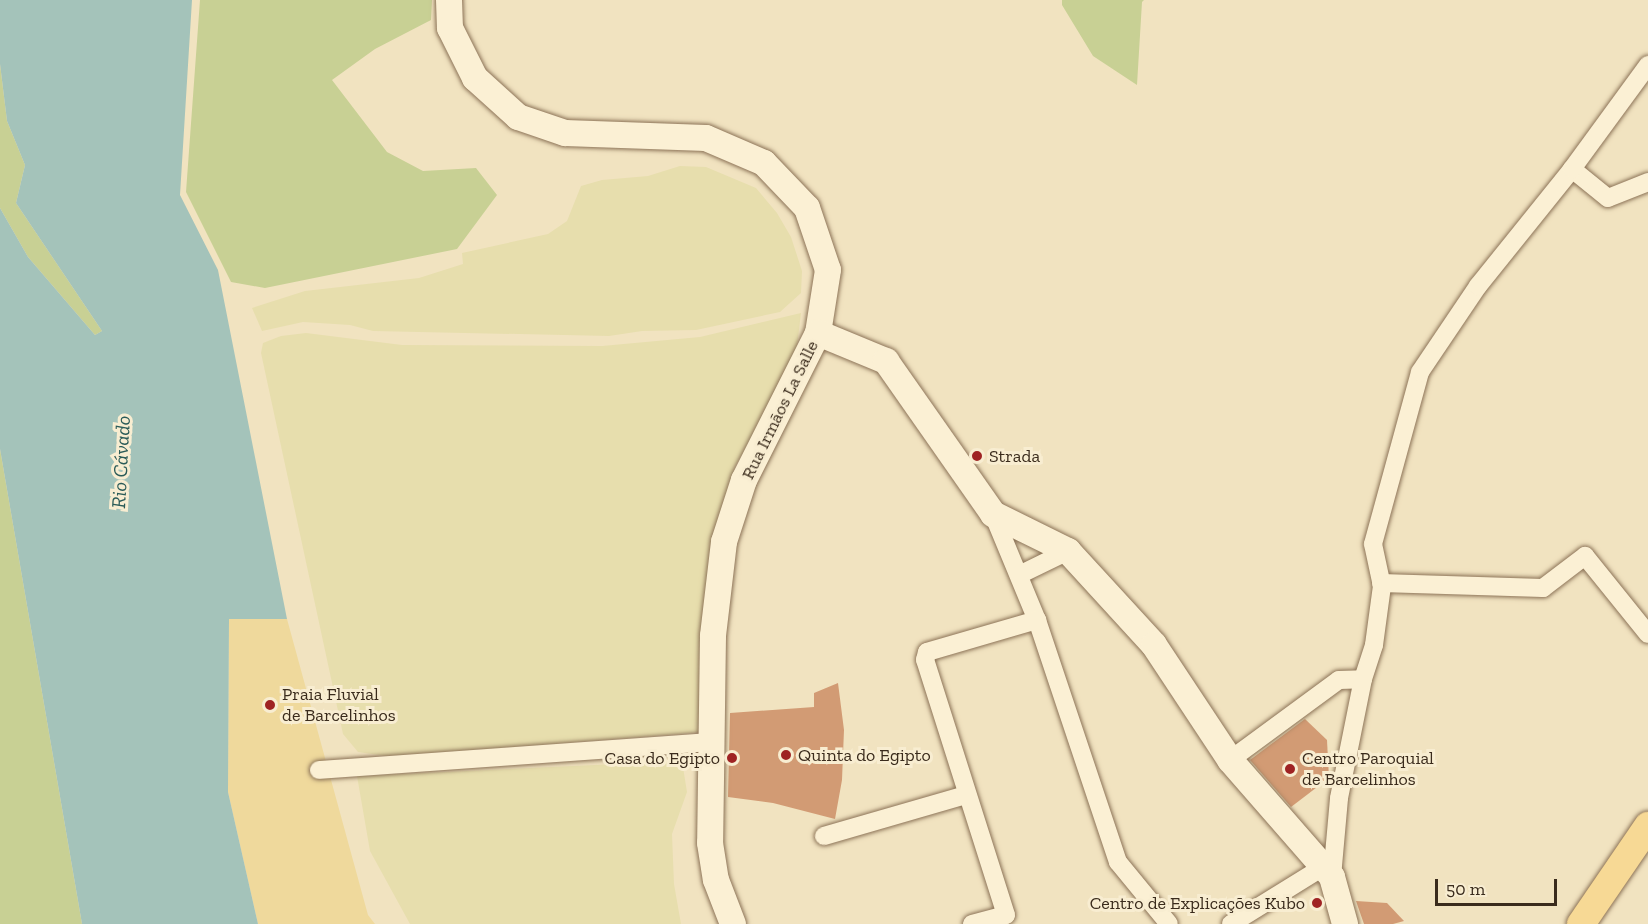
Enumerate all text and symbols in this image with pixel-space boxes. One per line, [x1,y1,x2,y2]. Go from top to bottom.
street label: Rua Irmãos La Salle [737,337,823,483]
water label: Rio Cávado [107,415,135,509]
place label: Strada [989,445,1040,467]
marker: Strada [970,449,984,463]
place label: Praia Fluvial de Barcelinhos [282,684,396,726]
marker: Praia Fluvial de Barcelinhos [263,698,277,712]
place label: Quinta do Egipto [798,744,931,766]
place label: Casa do Egipto [605,747,720,769]
marker: Quinta do Egipto [779,748,793,762]
place label: Centro Paroquial de Barcelinhos [1302,748,1434,790]
marker: Casa do Egipto [725,751,739,765]
marker: Centro Paroquial de Barcelinhos [1283,762,1297,776]
scale bar [1438,867,1560,905]
text: 50 m [1446,878,1485,900]
place label: Centro de Explicações Kubo [1090,892,1305,914]
marker: Centro de Explicações Kubo [1310,896,1324,910]

